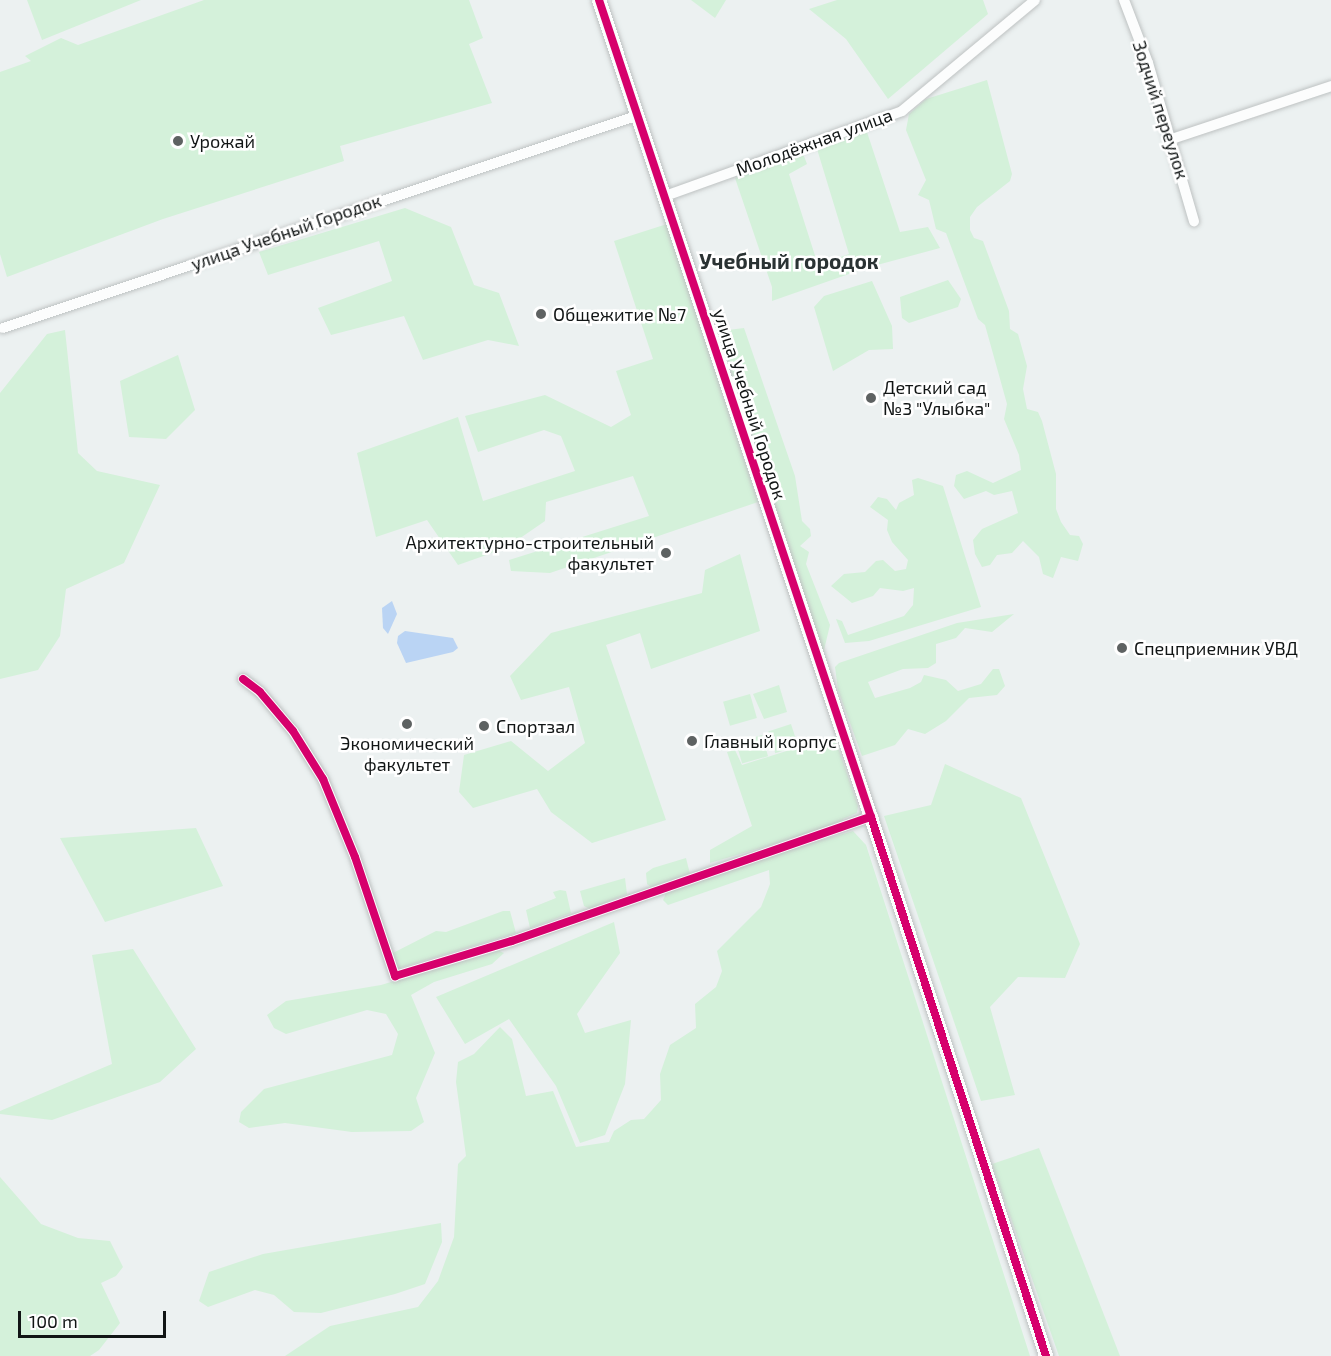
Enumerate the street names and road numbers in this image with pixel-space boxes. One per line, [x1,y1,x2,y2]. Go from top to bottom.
street label: Зодчий переулок [1128,38,1194,182]
street label: Молодёжная улица [733,104,895,180]
street label: улица Учебный Городок [188,189,384,275]
street label: улица Учебный Городок [709,306,791,502]

